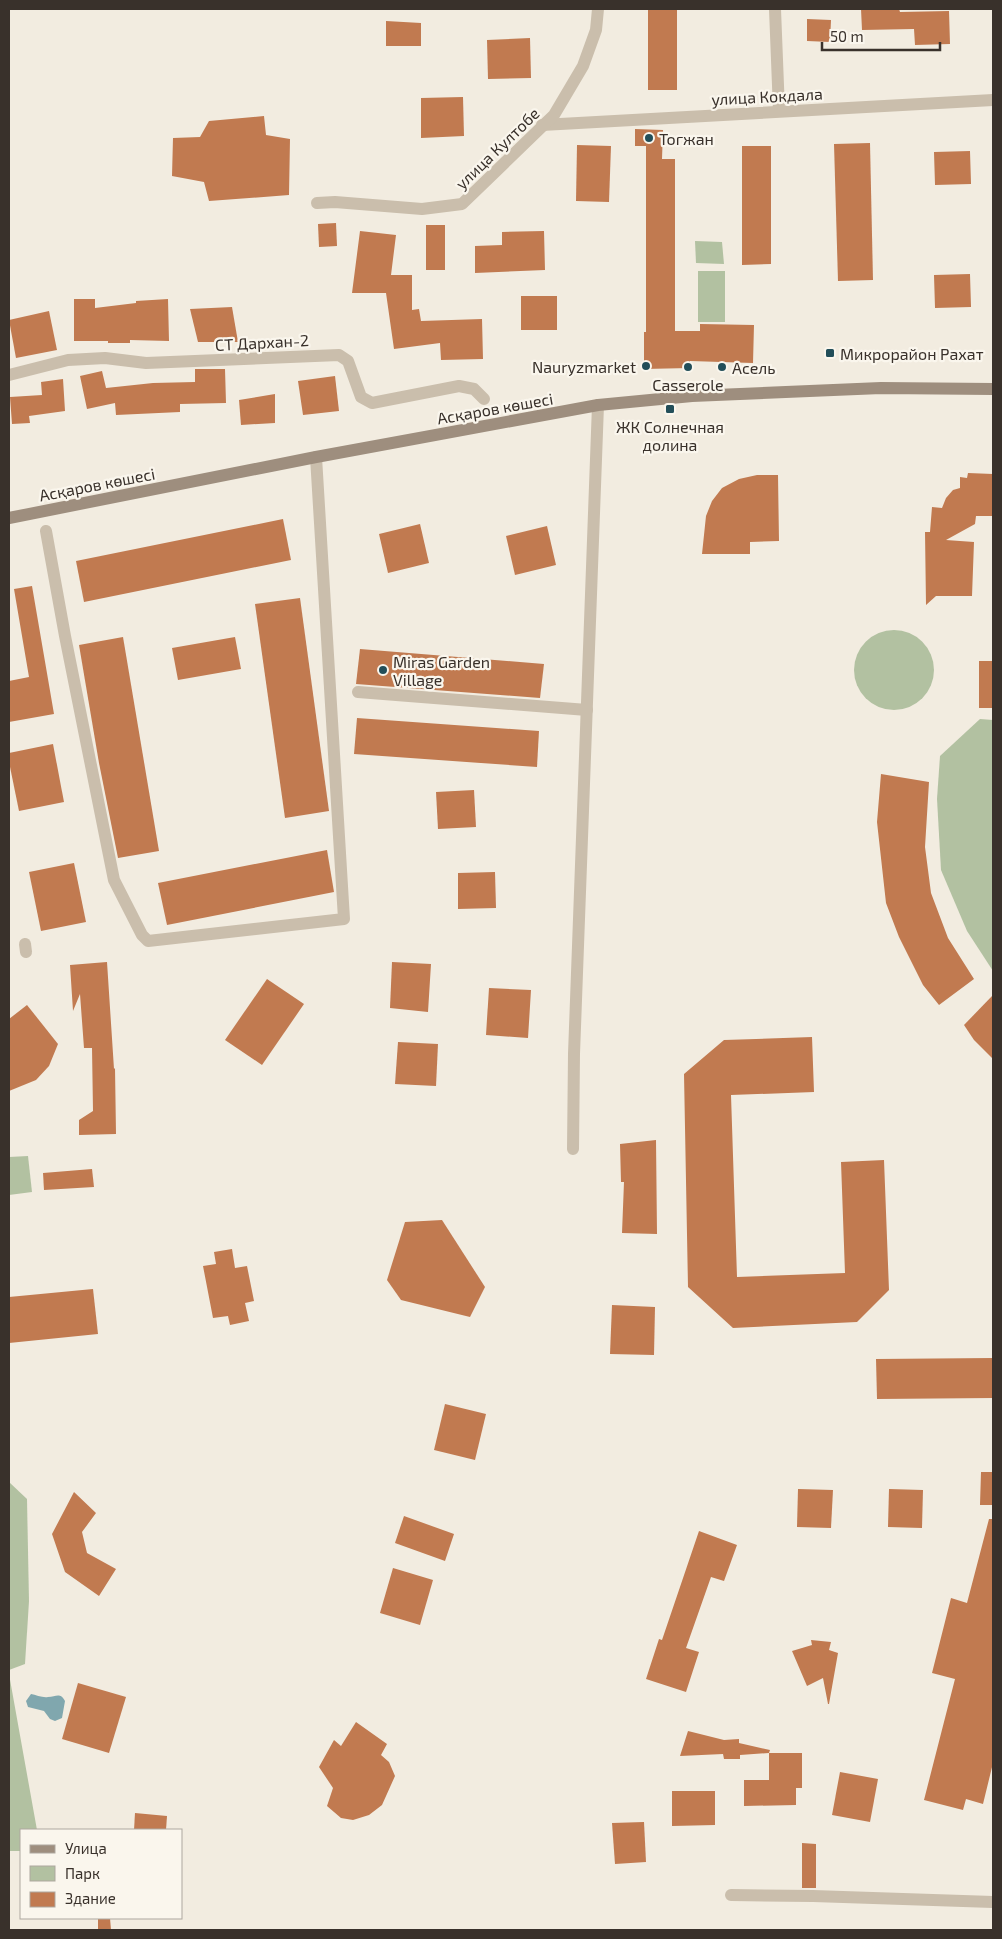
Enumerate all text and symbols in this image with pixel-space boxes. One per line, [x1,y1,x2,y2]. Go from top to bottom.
scale bar [822,20,940,52]
text: 50 m [830,27,864,45]
street label: улица Кокдала [711,84,823,109]
street label: улица Култобе [451,103,544,194]
place label: Тогжан [659,129,714,148]
marker: Тогжан [643,132,655,144]
street label: СТ Дархан-2 [215,330,309,354]
place label: Микрорайон Рахат [840,344,984,363]
marker: Микрорайон Рахат [824,347,836,359]
place label: Nauryzmarket [532,357,636,376]
place label: Асель [732,358,776,377]
marker: Nauryzmarket [640,360,652,372]
marker: Casserole [682,361,694,373]
marker: Асель [716,361,728,373]
place label: Casserole [652,375,724,394]
street label: Асқаров көшесі [436,388,554,428]
marker: ЖК Солнечная долина [664,403,676,415]
place label: ЖК Солнечная долина [616,417,724,454]
street label: Асқаров көшесі [38,463,156,505]
place label: Miras Garden Village [393,652,490,689]
marker: Miras Garden Village [377,664,389,676]
legend [20,1829,182,1919]
text: Улица [65,1839,107,1857]
text: Парк [65,1864,100,1882]
text: Здание [65,1889,116,1907]

